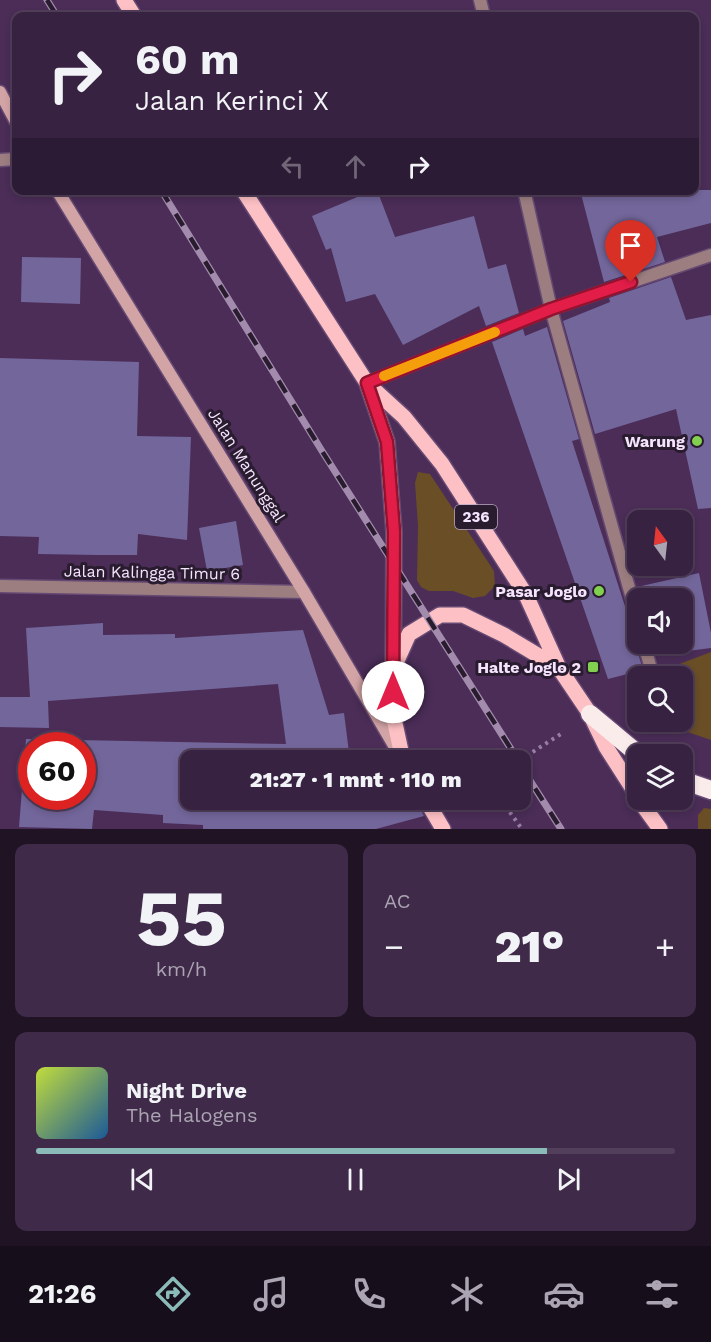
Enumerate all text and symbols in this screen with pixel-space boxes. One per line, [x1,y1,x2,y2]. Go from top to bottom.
text: 60 m [135,35,239,84]
icon: right [36,36,114,114]
text: Jalan Kerinci X [135,85,329,117]
icon: left [276,150,309,183]
icon: ahead [339,150,372,183]
icon: right [402,150,435,183]
pin [605,220,656,282]
icon: arrive [614,229,647,262]
street label: Jalan Manunggal [204,405,289,526]
place label: Warung [625,432,685,451]
marker: Warung [690,434,704,448]
road number: 236 [455,505,497,529]
north arrow [627,510,693,576]
map controls [627,510,693,810]
street label: Jalan Kalingga Timur 6 [64,561,240,584]
place label: Pasar Joglo [495,582,587,601]
marker: Pasar Joglo [592,584,606,598]
button: sound [627,588,693,654]
place label: Halte Joglo 2 [477,658,581,677]
position arrow [361,660,425,724]
marker: Halte Joglo 2 [586,660,600,674]
button: search [627,666,693,732]
speed limit sign: 60 [18,732,96,810]
button: layers [627,744,693,810]
text: 21:27 · 1 mnt · 110 m [249,767,462,792]
text: 55 [136,872,227,964]
text: AC [384,889,410,913]
text: 21° [495,920,564,973]
text: − [384,927,404,966]
text: + [655,927,675,966]
text: km/h [156,957,207,981]
text: Night Drive [126,1078,247,1103]
text: The Halogens [126,1103,258,1127]
icon: previous [126,1163,159,1196]
icon: pause [339,1163,372,1196]
icon: next [552,1163,585,1196]
icon: directions [152,1273,194,1315]
icon: music [250,1273,292,1315]
icon: phone [348,1273,390,1315]
icon: climate [446,1273,488,1315]
icon: car [543,1273,585,1315]
icon: filters [641,1273,683,1315]
text: 21:26 [28,1278,96,1310]

